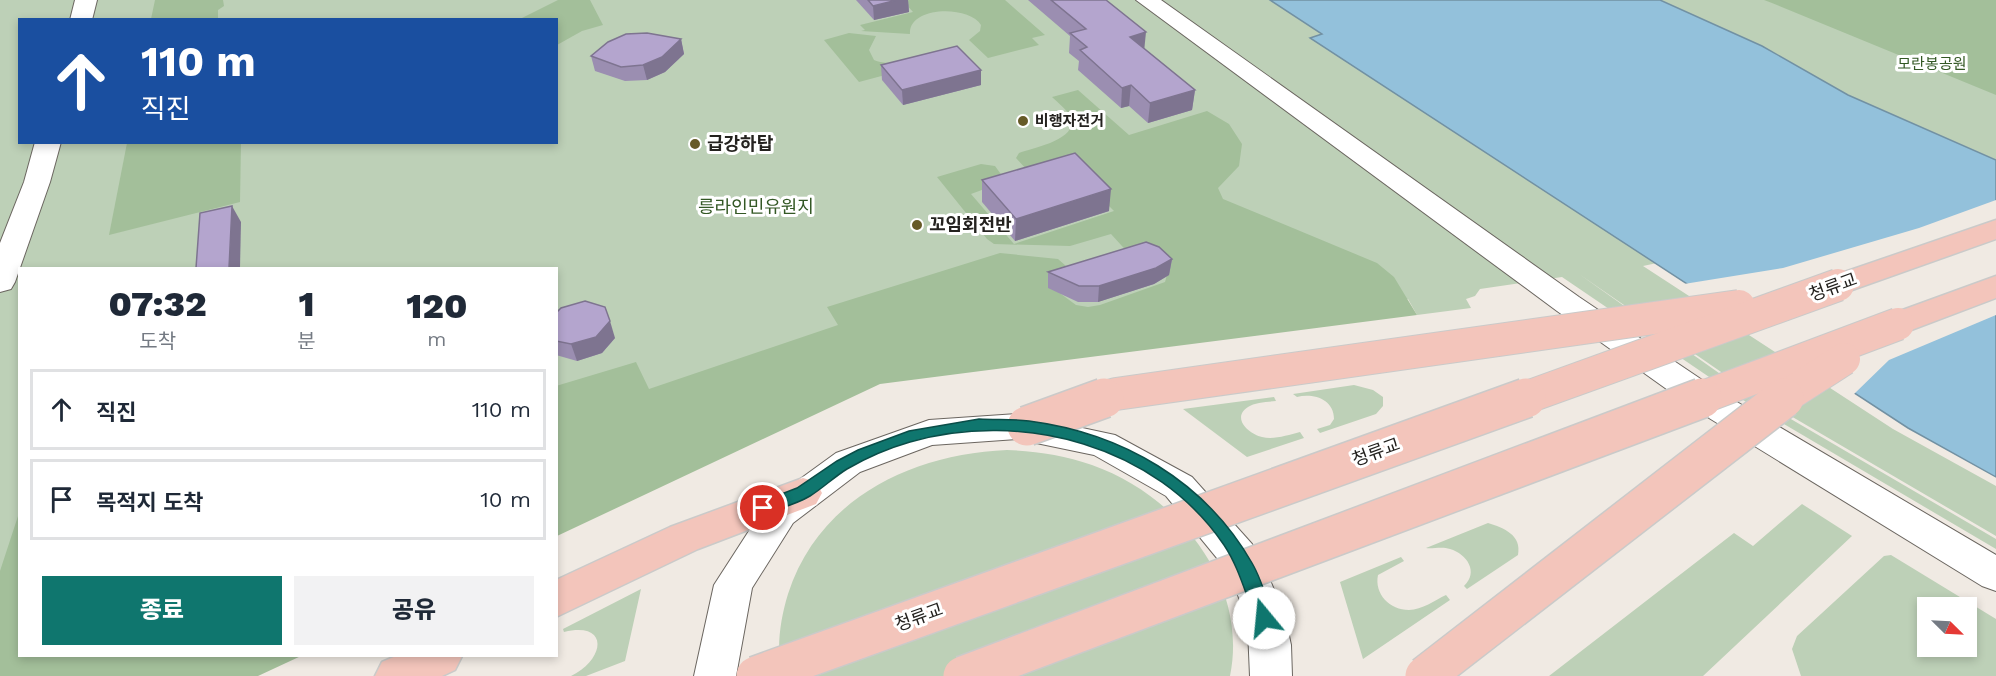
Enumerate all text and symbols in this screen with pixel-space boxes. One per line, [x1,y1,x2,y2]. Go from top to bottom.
text: 110 m [141,37,256,86]
icon: ahead [42,42,120,120]
park label: 모란봉공원 [1897,55,1967,73]
text: 직진 [141,93,191,125]
place label: 비행자전거 [1035,112,1104,130]
marker: 비행자전거 [1016,114,1030,128]
place label: 급강하탑 [707,133,774,154]
marker: 급강하탑 [688,137,702,151]
park label: 릉라인민유원지 [698,196,814,217]
place label: 꼬임회전반 [929,214,1012,235]
marker: 꼬임회전반 [910,218,924,232]
street label: 청류교 [1806,268,1860,305]
text: 07:32 [109,283,207,325]
text: 1 [298,283,315,325]
text: 120 [406,285,467,327]
text: m [427,327,446,351]
text: 도착 [139,329,176,353]
text: 분 [297,329,316,353]
icon: ahead [45,393,78,426]
text: 110 m [472,397,531,422]
text: 직진 [96,400,136,425]
street label: 청류교 [1349,433,1403,470]
pin [737,482,788,533]
icon: arrive [45,483,78,516]
text: 10 m [480,487,531,512]
text: 목적지 도착 [96,490,204,515]
icon: arrive [746,491,779,524]
button: 종료 [42,576,282,645]
button: 공유 [294,576,534,645]
position arrow [1232,586,1296,650]
north arrow [1917,597,1977,657]
map controls [1917,597,1977,657]
street label: 청류교 [892,598,946,635]

